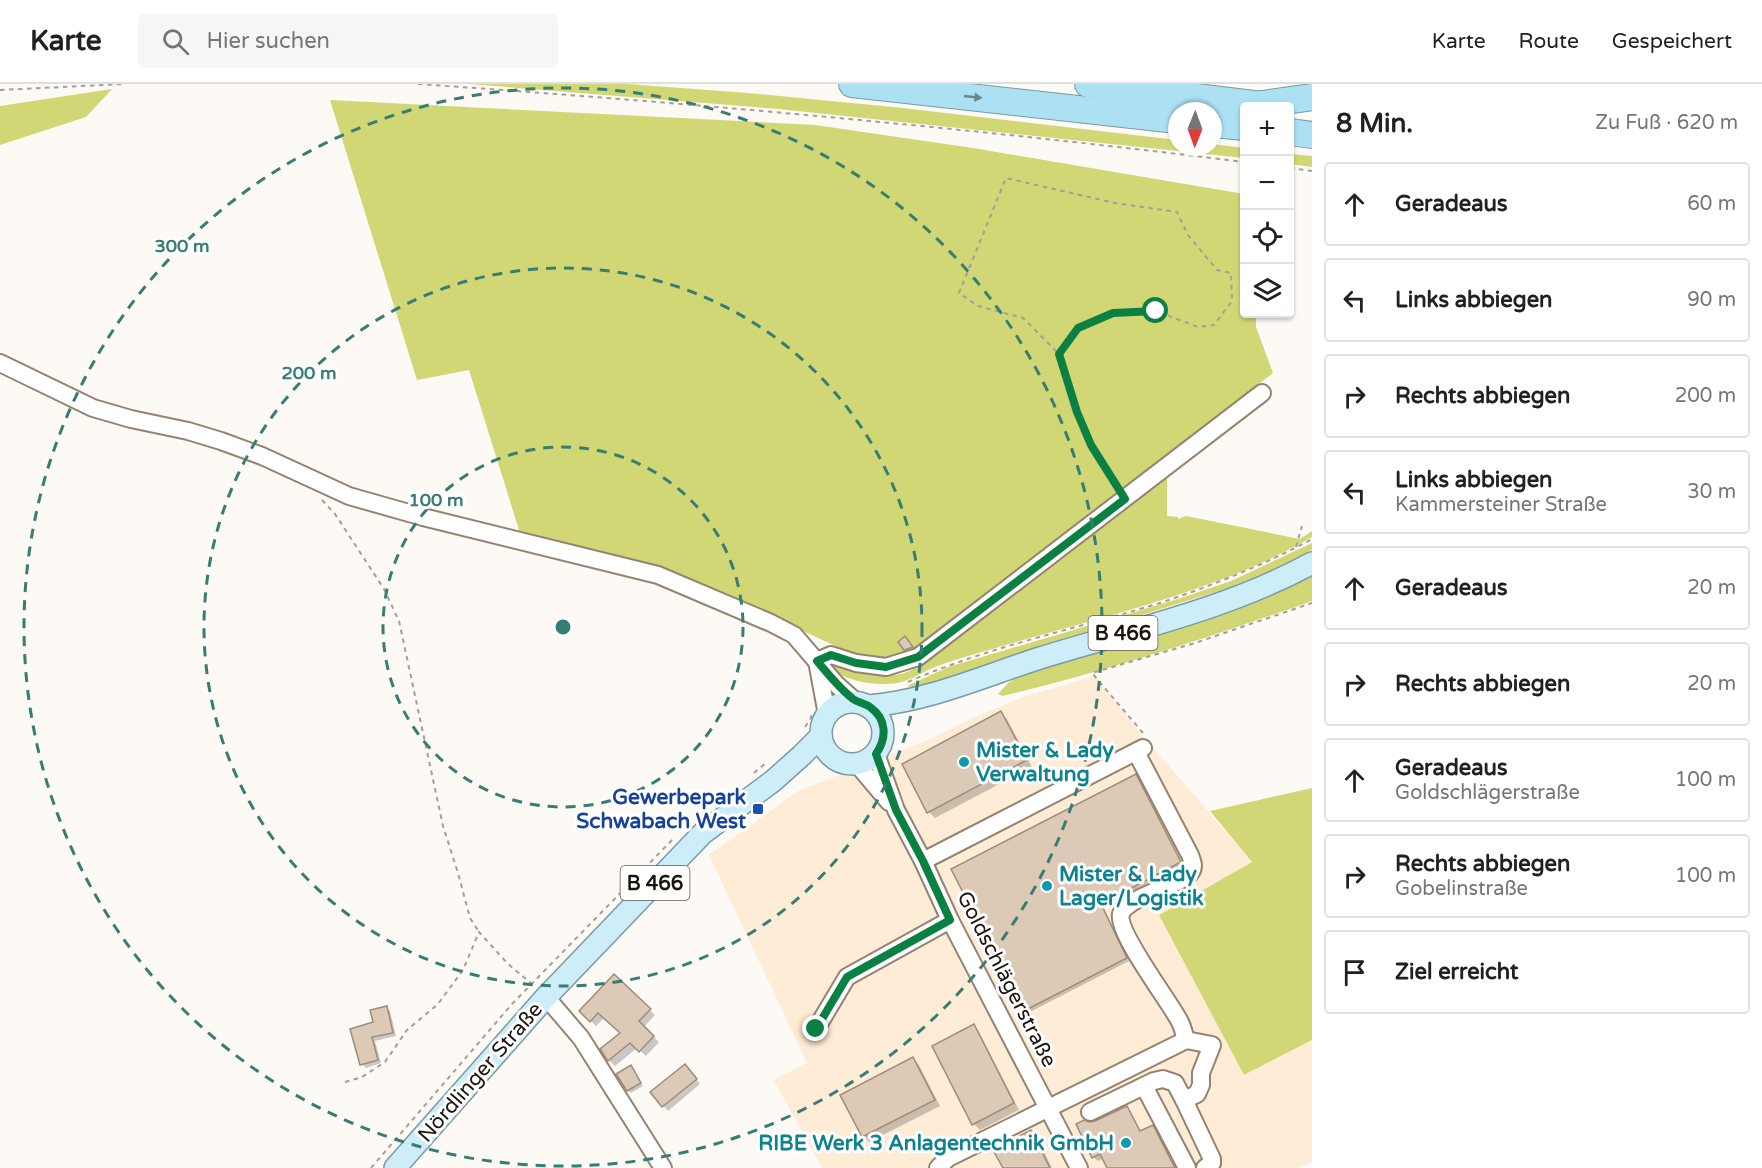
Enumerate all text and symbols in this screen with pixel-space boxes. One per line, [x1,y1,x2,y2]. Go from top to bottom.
search box [138,14,558,68]
text: Karte [30,24,102,58]
icon: search [159,25,192,58]
text: Hier suchen [207,28,330,54]
text: Karte [1432,29,1486,54]
text: Route [1519,29,1579,54]
text: Gespeichert [1612,29,1732,54]
one-way arrow [964,92,983,102]
north arrow [1168,102,1222,156]
map controls [1240,102,1294,318]
button: + [1240,102,1294,156]
text: 8 Min. [1336,108,1413,139]
text: Zu Fuß · 620 m [1595,111,1738,135]
button: − [1240,156,1294,210]
icon: ahead [1338,188,1371,221]
text: Geradeaus [1395,191,1507,217]
text: 60 m [1687,192,1736,216]
button: locate [1240,210,1294,264]
text: 300 m [154,235,210,257]
button: layers [1240,264,1294,318]
icon: left [1338,284,1371,317]
text: Links abbiegen [1395,287,1553,313]
text: 90 m [1687,288,1736,312]
route start [1142,297,1168,323]
text: 200 m [281,362,337,384]
icon: right [1338,380,1371,413]
text: Rechts abbiegen [1395,383,1570,409]
text: 200 m [1675,384,1736,408]
text: Links abbiegen [1395,467,1553,493]
icon: left [1338,476,1371,509]
text: 30 m [1687,480,1736,504]
text: 100 m [408,489,464,511]
text: Kammersteiner Straße [1395,493,1607,517]
icon: ahead [1338,572,1371,605]
text: Geradeaus [1395,575,1507,601]
text: 20 m [1687,576,1736,600]
road number: B 466 [1088,616,1158,650]
centre of rings [553,617,573,637]
icon: right [1338,668,1371,701]
text: Rechts abbiegen [1395,671,1570,697]
text: 20 m [1687,672,1736,696]
place label: Mister & Lady Verwaltung [976,738,1115,787]
marker: Mister & Lady Verwaltung [957,755,971,769]
text: Geradeaus [1395,755,1507,781]
icon: ahead [1338,764,1371,797]
text: 100 m [1675,768,1736,792]
text: Goldschlägerstraße [1395,781,1580,805]
place label: Gewerbepark Schwabach West [576,785,747,834]
marker: Gewerbepark Schwabach West [751,802,765,816]
text: Rechts abbiegen [1395,851,1570,877]
icon: right [1338,860,1371,893]
place label: Mister & Lady Lager/Logistik [1059,862,1204,911]
text: 100 m [1675,864,1736,888]
road number: B 466 [620,866,690,900]
text: Gobelinstraße [1395,877,1528,901]
marker: Mister & Lady Lager/Logistik [1040,879,1054,893]
street label: Goldschlägerstraße [951,887,1062,1071]
icon: arrive [1338,956,1371,989]
text: Ziel erreicht [1395,959,1518,985]
street label: Nördlinger Straße [413,997,548,1147]
route end [802,1015,828,1041]
place label: RIBE Werk 3 Anlagentechnik GmbH [758,1131,1114,1156]
marker: RIBE Werk 3 Anlagentechnik GmbH [1119,1136,1133,1150]

